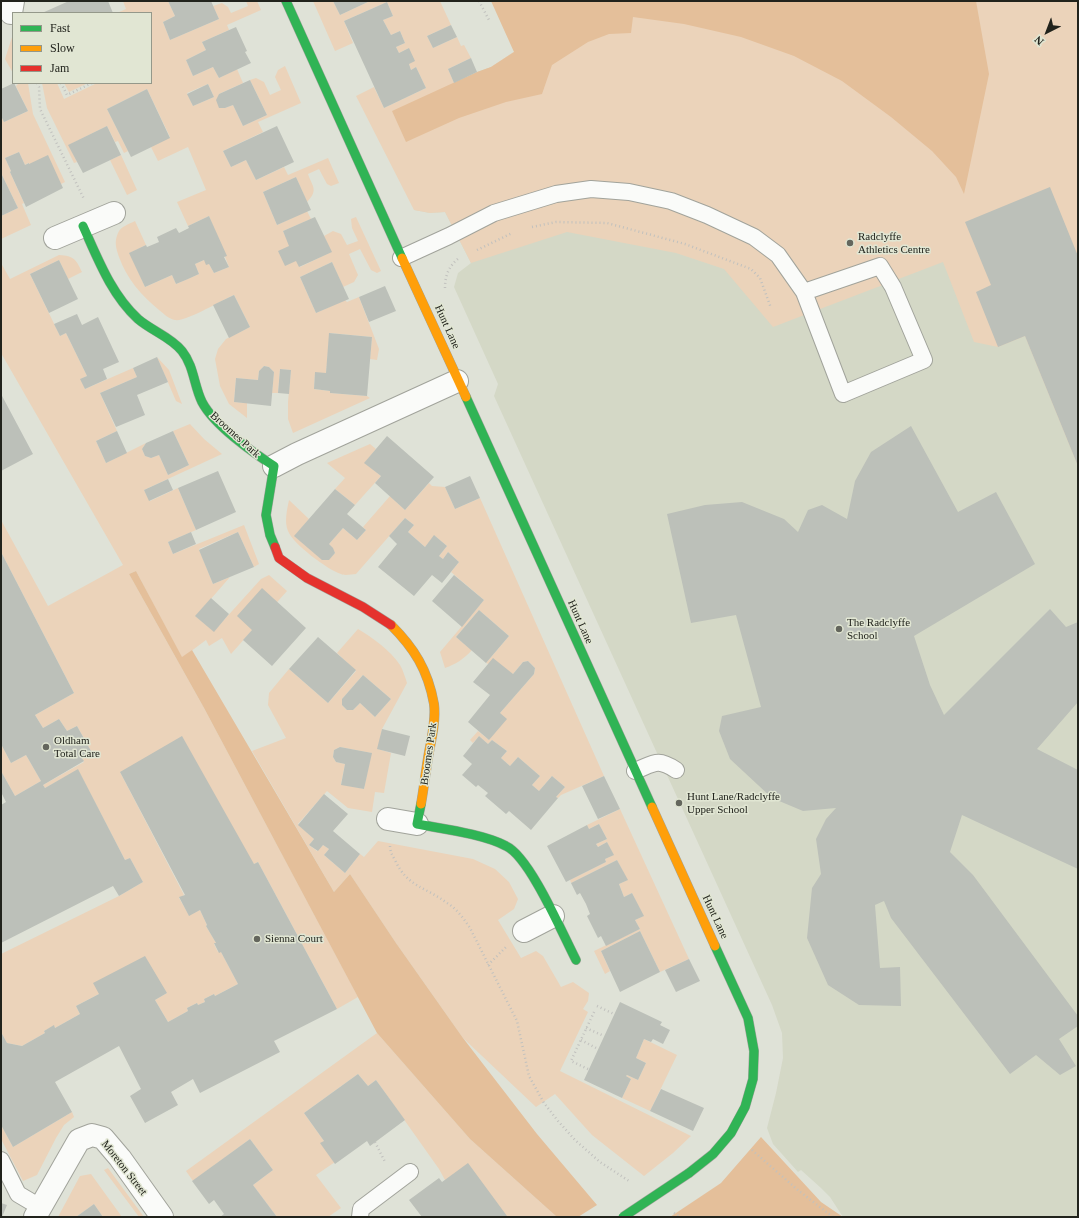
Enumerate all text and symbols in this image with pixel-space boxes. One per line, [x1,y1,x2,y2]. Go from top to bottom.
legend [12,12,152,84]
north arrow [1027,12,1067,52]
text: Fast [50,21,70,35]
text: N [1032,34,1046,48]
text: Slow [50,41,75,55]
text: Jam [50,61,69,75]
place label: Radclyffe Athletics Centre [858,230,930,256]
marker: Radclyffe Athletics Centre [845,238,855,248]
street label: Hunt Lane [431,303,463,351]
street label: Broomes Park [207,409,263,461]
street label: Hunt Lane [564,598,596,646]
place label: The Radclyffe School [847,616,910,642]
marker: The Radclyffe School [834,624,844,634]
street label: Broomes Park [418,722,440,786]
place label: Oldham Total Care [54,734,100,760]
marker: Oldham Total Care [41,742,51,752]
place label: Hunt Lane/Radclyffe Upper School [687,790,780,816]
marker: Hunt Lane/Radclyffe Upper School [674,798,684,808]
street label: Hunt Lane [699,893,731,941]
place label: Sienna Court [265,932,323,946]
marker: Sienna Court [252,934,262,944]
street label: Moreton Street [98,1138,150,1198]

